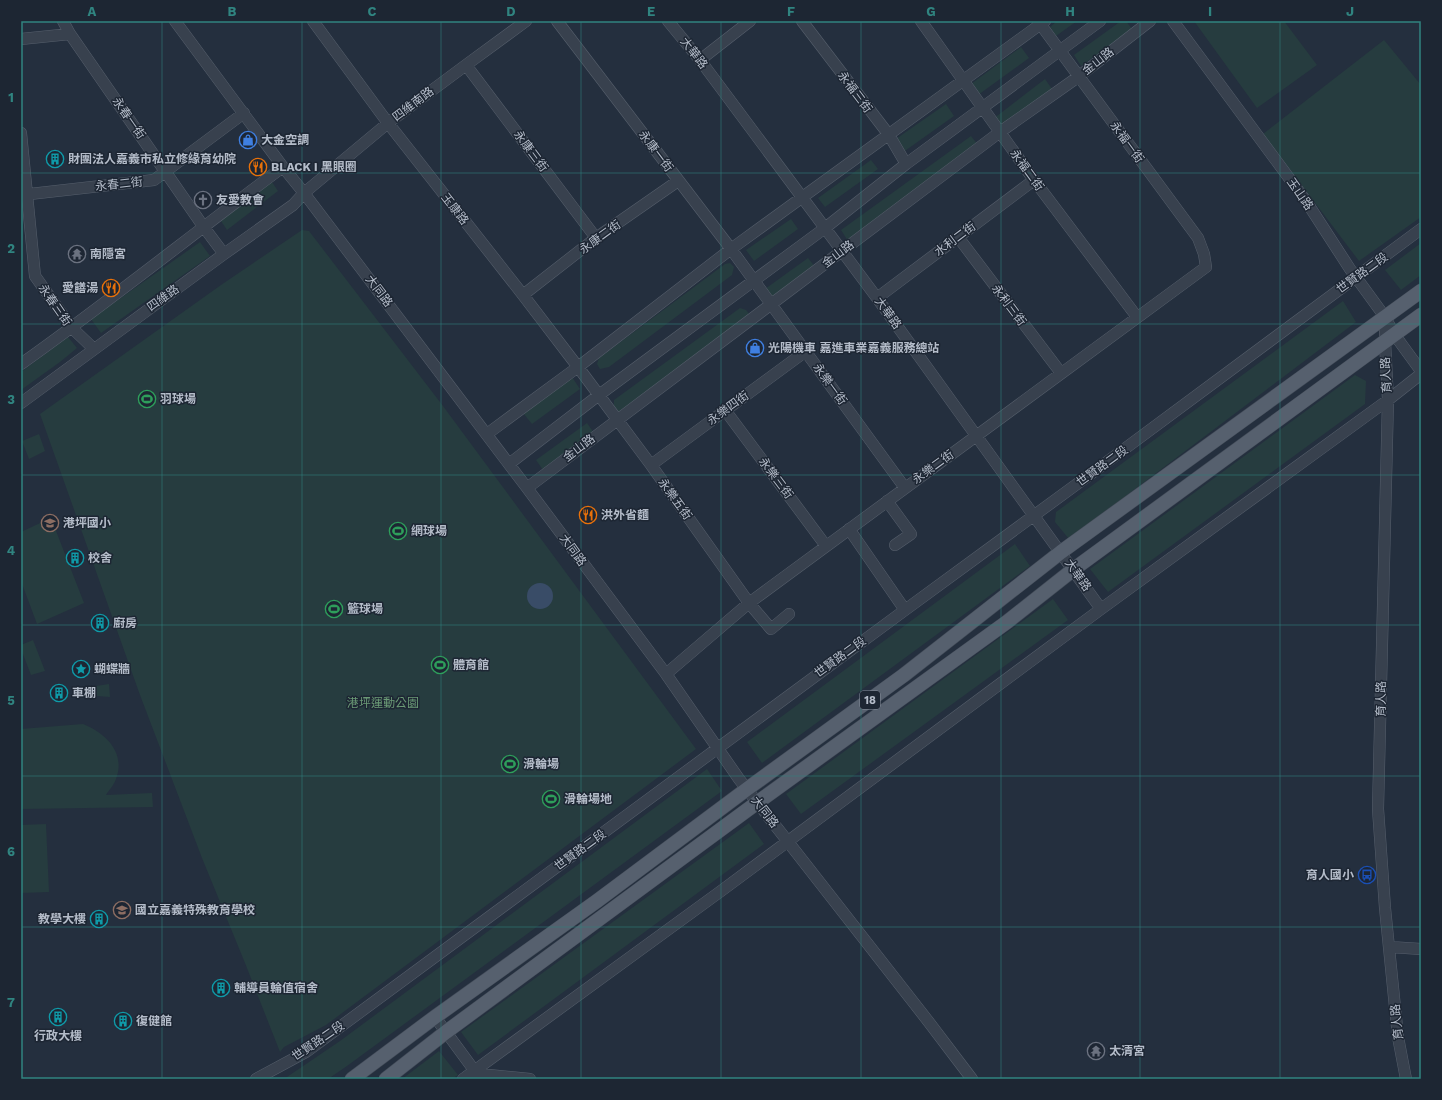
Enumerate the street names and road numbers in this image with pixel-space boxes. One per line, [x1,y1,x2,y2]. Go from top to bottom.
street label: 大華路 [677,35,711,71]
street label: 金山路 [1080,44,1116,78]
street label: 永福三街 [835,69,875,115]
street label: 四維南路 [390,84,436,124]
street label: 永春一街 [109,94,149,142]
street label: 永福一街 [1107,118,1147,166]
street label: 永康三街 [511,128,551,174]
street label: 永康一街 [636,128,676,174]
street label: 永福二街 [1007,146,1047,194]
street label: 永春二街 [94,175,144,193]
street label: 玉山路 [1284,175,1316,213]
street label: 玉康路 [438,191,472,227]
street label: 永康二街 [576,217,624,257]
street label: 水利二街 [932,219,978,259]
street label: 金山路 [819,238,857,270]
street label: 世賢路二段 [1334,250,1390,296]
street label: 大同路 [363,272,395,310]
street label: 永春三街 [35,281,75,329]
street label: 四維路 [144,282,182,314]
street label: 永利三街 [989,282,1029,328]
street label: 大華路 [872,294,904,332]
street label: 育人路 [1378,357,1394,393]
street label: 永樂一街 [810,360,850,408]
street label: 永樂四街 [704,388,752,428]
street label: 金山路 [560,432,598,464]
street label: 世賢路二段 [1074,443,1130,489]
street label: 永樂二街 [909,447,957,487]
street label: 永樂三街 [756,455,796,501]
street label: 永樂五街 [655,475,695,523]
street label: 大同路 [557,531,589,569]
street label: 大華路 [1062,556,1094,594]
street label: 世賢路二段 [812,634,868,680]
street label: 育人路 [1374,681,1388,717]
road number: 18 [860,691,880,709]
street label: 大同路 [748,794,782,830]
street label: 世賢路二段 [552,827,608,873]
street label: 育人路 [1388,1003,1406,1041]
street label: 世賢路二段 [289,1018,347,1064]

